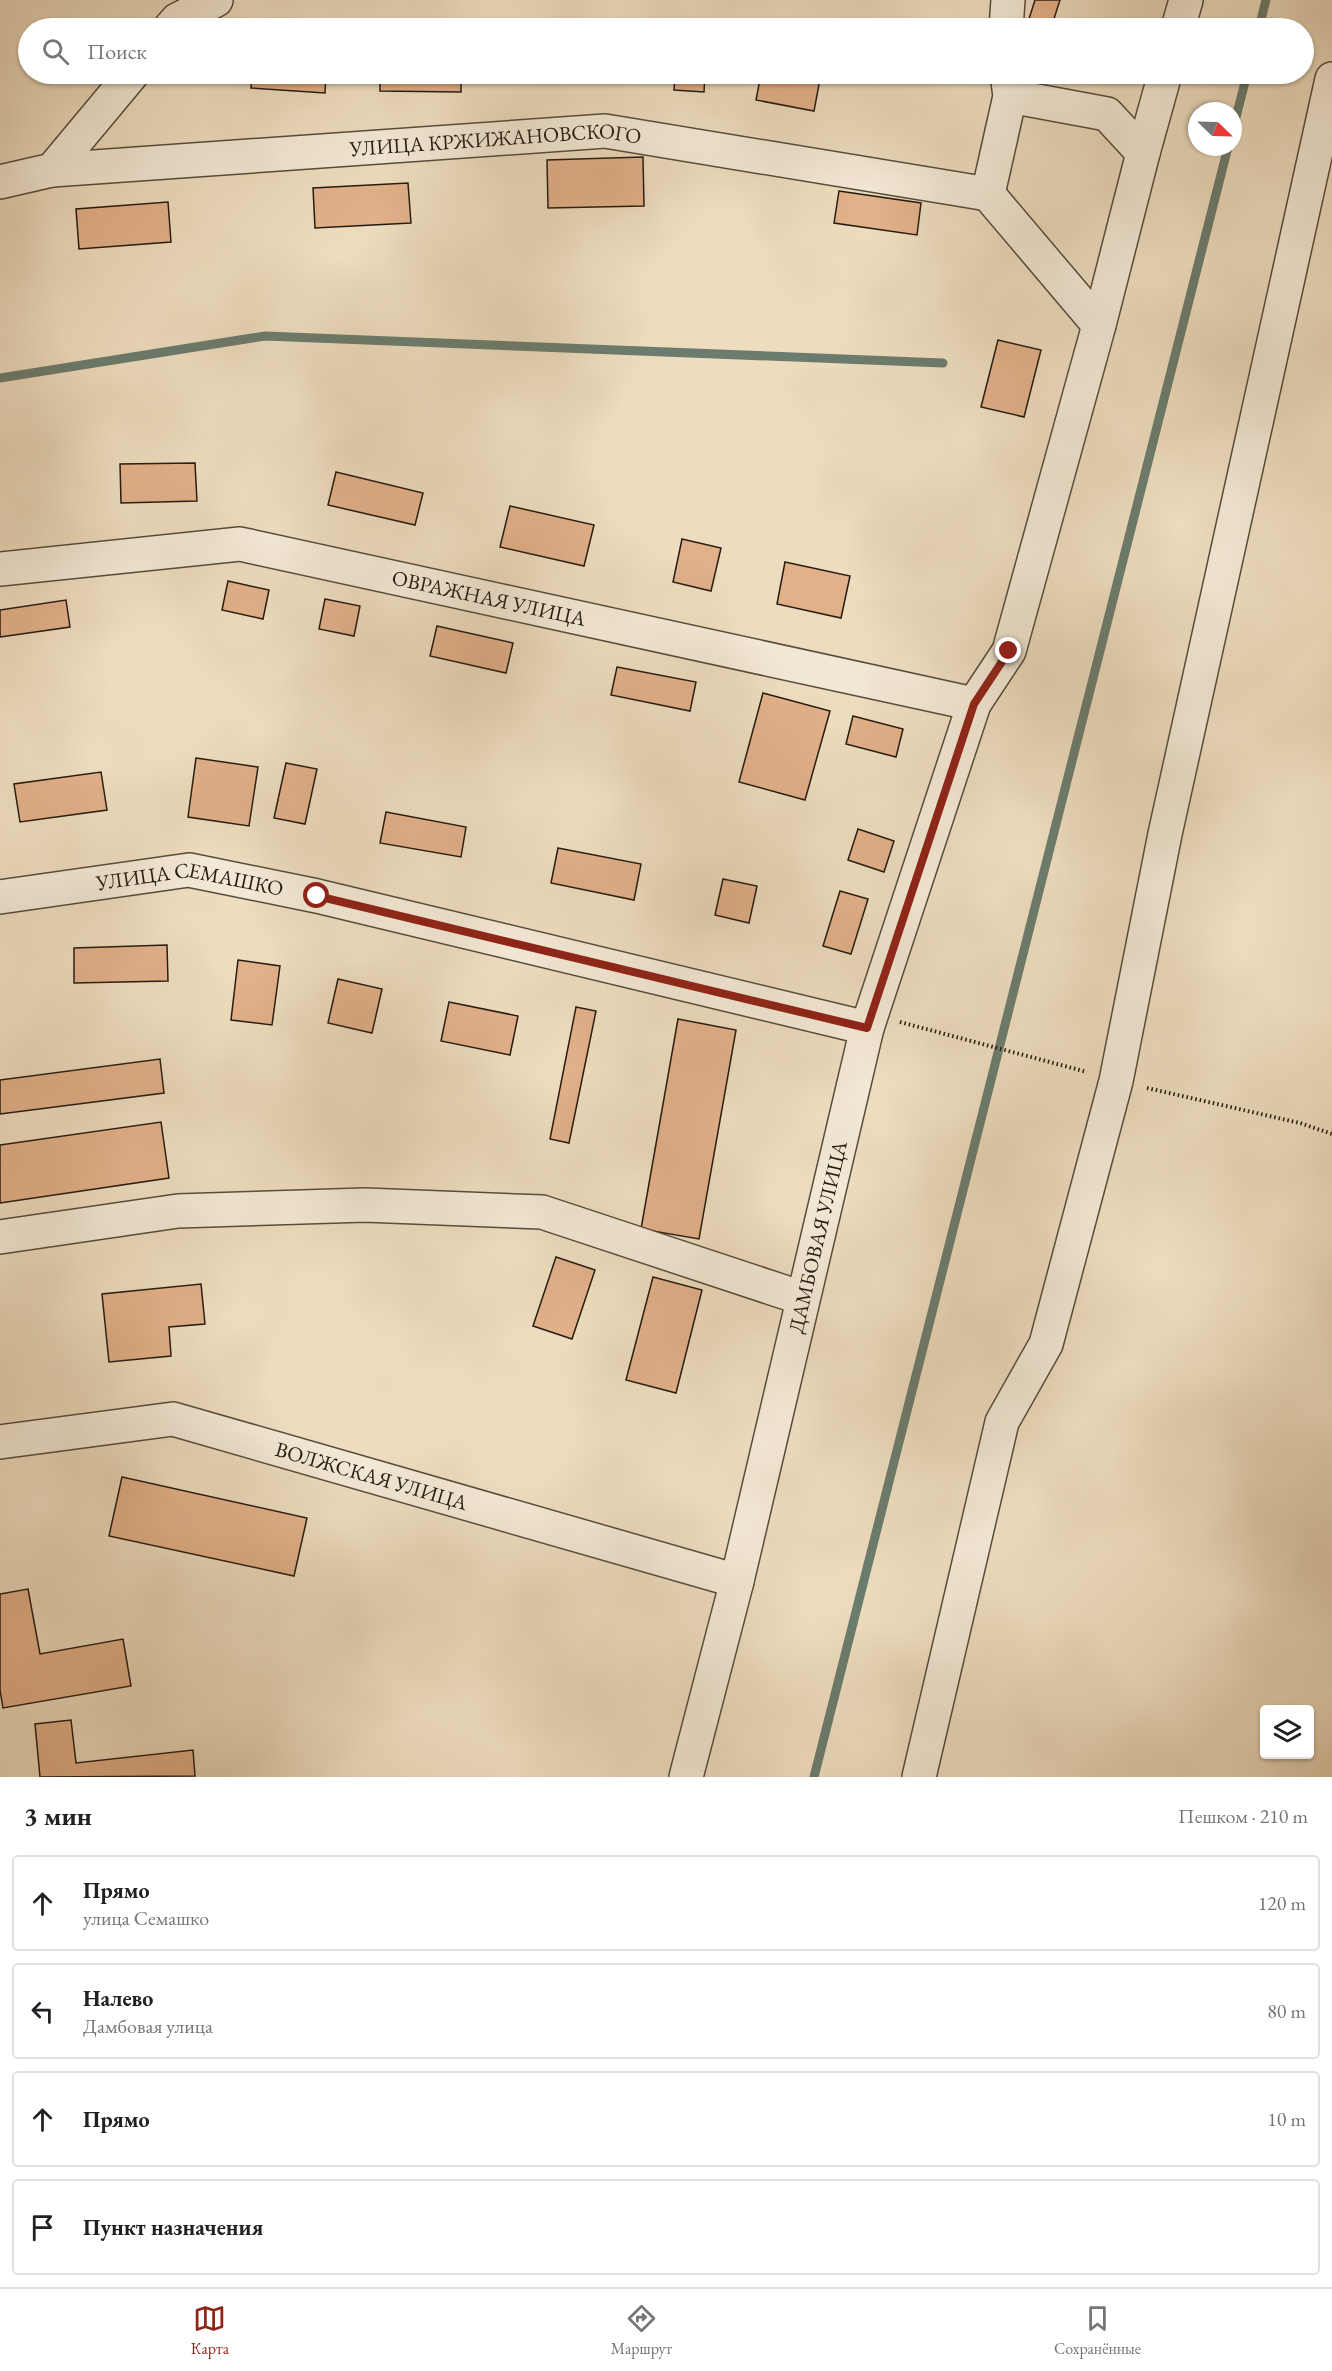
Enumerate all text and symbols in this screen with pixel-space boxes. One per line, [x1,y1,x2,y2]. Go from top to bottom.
search box [18,18,1314,84]
icon: search [39,35,72,68]
text: Поиск [87,37,147,66]
north arrow [1188,102,1242,156]
street label: УЛИЦА КРЖИЖАНОВСКОГО [348,116,643,162]
street label: ОВРАЖНАЯ УЛИЦА [390,564,589,632]
route end [995,637,1021,663]
street label: УЛИЦА СЕМАШКО [93,856,286,902]
route start [303,882,329,908]
street label: ДАМБОВАЯ УЛИЦА [782,1138,853,1336]
street label: ВОЛЖСКАЯ УЛИЦА [272,1435,471,1516]
map controls [1260,1705,1314,1759]
button: layers [1260,1705,1314,1759]
text: 3 мин [24,1799,92,1833]
text: Пешком · 210 m [1178,1803,1308,1829]
text: Прямо [83,1876,150,1905]
icon: ahead [26,1887,59,1920]
text: 120 m [1258,1890,1306,1916]
text: улица Семашко [83,1905,209,1931]
text: Налево [83,1984,153,2013]
icon: left [26,1995,59,2028]
text: 80 m [1267,1998,1306,2024]
text: Дамбовая улица [83,2013,213,2039]
icon: ahead [26,2103,59,2136]
text: Прямо [83,2105,150,2134]
text: 10 m [1267,2106,1306,2132]
icon: arrive [26,2211,59,2244]
text: Пункт назначения [83,2213,263,2242]
tab: Карта [191,2302,229,2359]
tab: Маршрут [611,2302,672,2359]
tab: Сохранённые [1054,2302,1141,2359]

